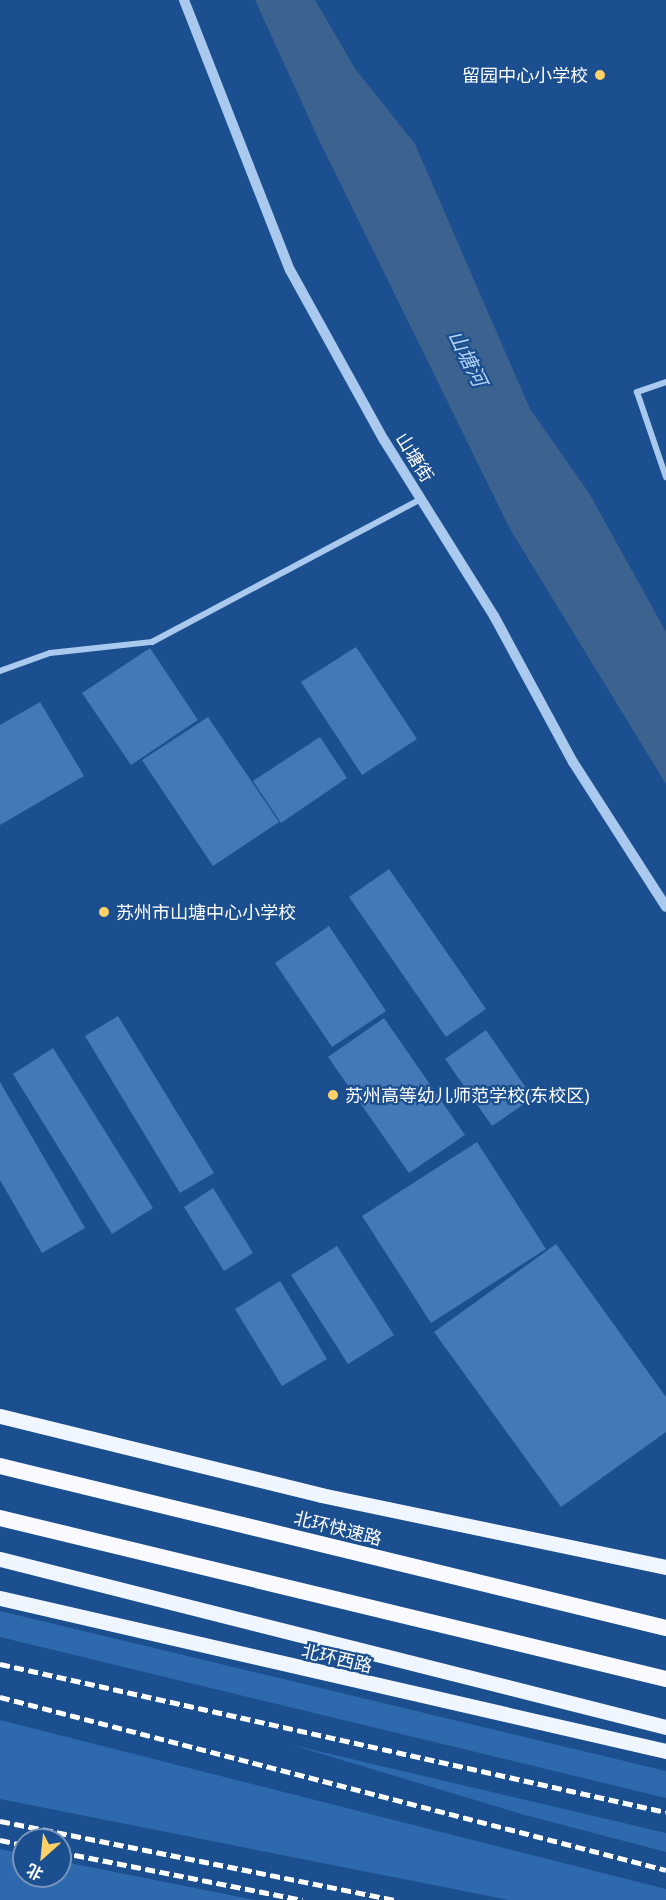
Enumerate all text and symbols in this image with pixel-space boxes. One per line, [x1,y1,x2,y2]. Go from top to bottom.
place label: 留园中心小学校 [462,64,588,86]
marker: 留园中心小学校 [593,68,607,82]
water label: 山塘河 [444,326,492,390]
street label: 山塘街 [392,428,438,486]
place label: 苏州市山塘中心小学校 [116,901,296,923]
marker: 苏州市山塘中心小学校 [97,905,111,919]
place label: 苏州高等幼儿师范学校(东校区) [345,1084,590,1106]
marker: 苏州高等幼儿师范学校(东校区) [326,1088,340,1102]
street label: 北环快速路 [292,1507,384,1549]
street label: 北环西路 [299,1639,375,1677]
north arrow [12,1828,72,1888]
text: 北 [23,1859,47,1886]

